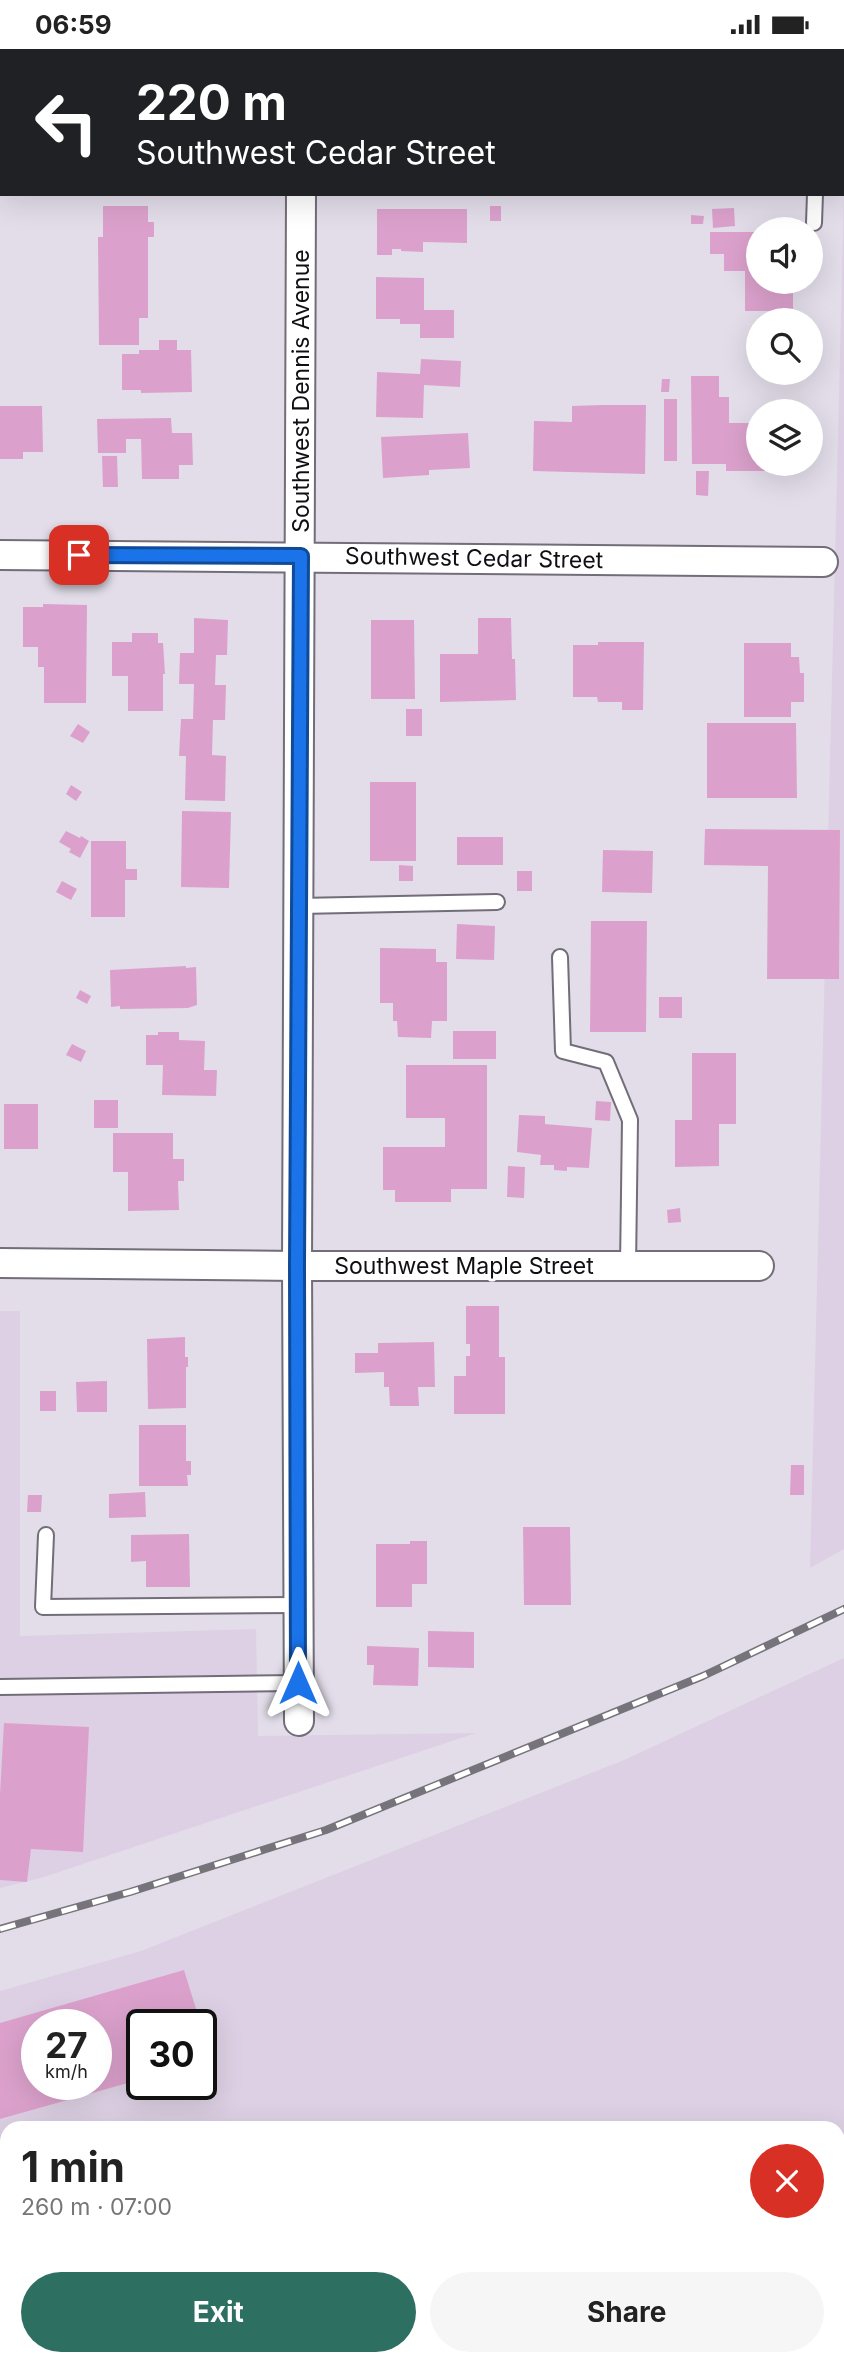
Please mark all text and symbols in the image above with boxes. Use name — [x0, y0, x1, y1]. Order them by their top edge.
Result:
text: 06:59 — [35, 9, 112, 40]
text: 220 m — [136, 73, 287, 132]
icon: left — [21, 77, 112, 168]
text: Southwest Cedar Street — [136, 133, 496, 172]
map controls — [746, 217, 823, 476]
button: sound — [746, 217, 823, 294]
street label: Southwest Dennis Avenue — [287, 249, 315, 533]
button: search — [746, 308, 823, 385]
button: layers — [746, 399, 823, 476]
pin — [49, 525, 109, 585]
icon: arrive — [60, 536, 98, 574]
street label: Southwest Cedar Street — [345, 542, 604, 574]
street label: Southwest Maple Street — [334, 1252, 594, 1280]
position arrow — [261, 1646, 335, 1720]
speed limit sign: 30 — [126, 2009, 217, 2100]
text: 27 — [45, 2024, 88, 2066]
text: km/h — [45, 2061, 88, 2082]
text: 1 min — [21, 2141, 125, 2192]
button: close — [750, 2144, 824, 2218]
text: 260 m · 07:00 — [21, 2193, 172, 2221]
button: Exit — [21, 2272, 416, 2352]
button: Share — [430, 2272, 824, 2352]

